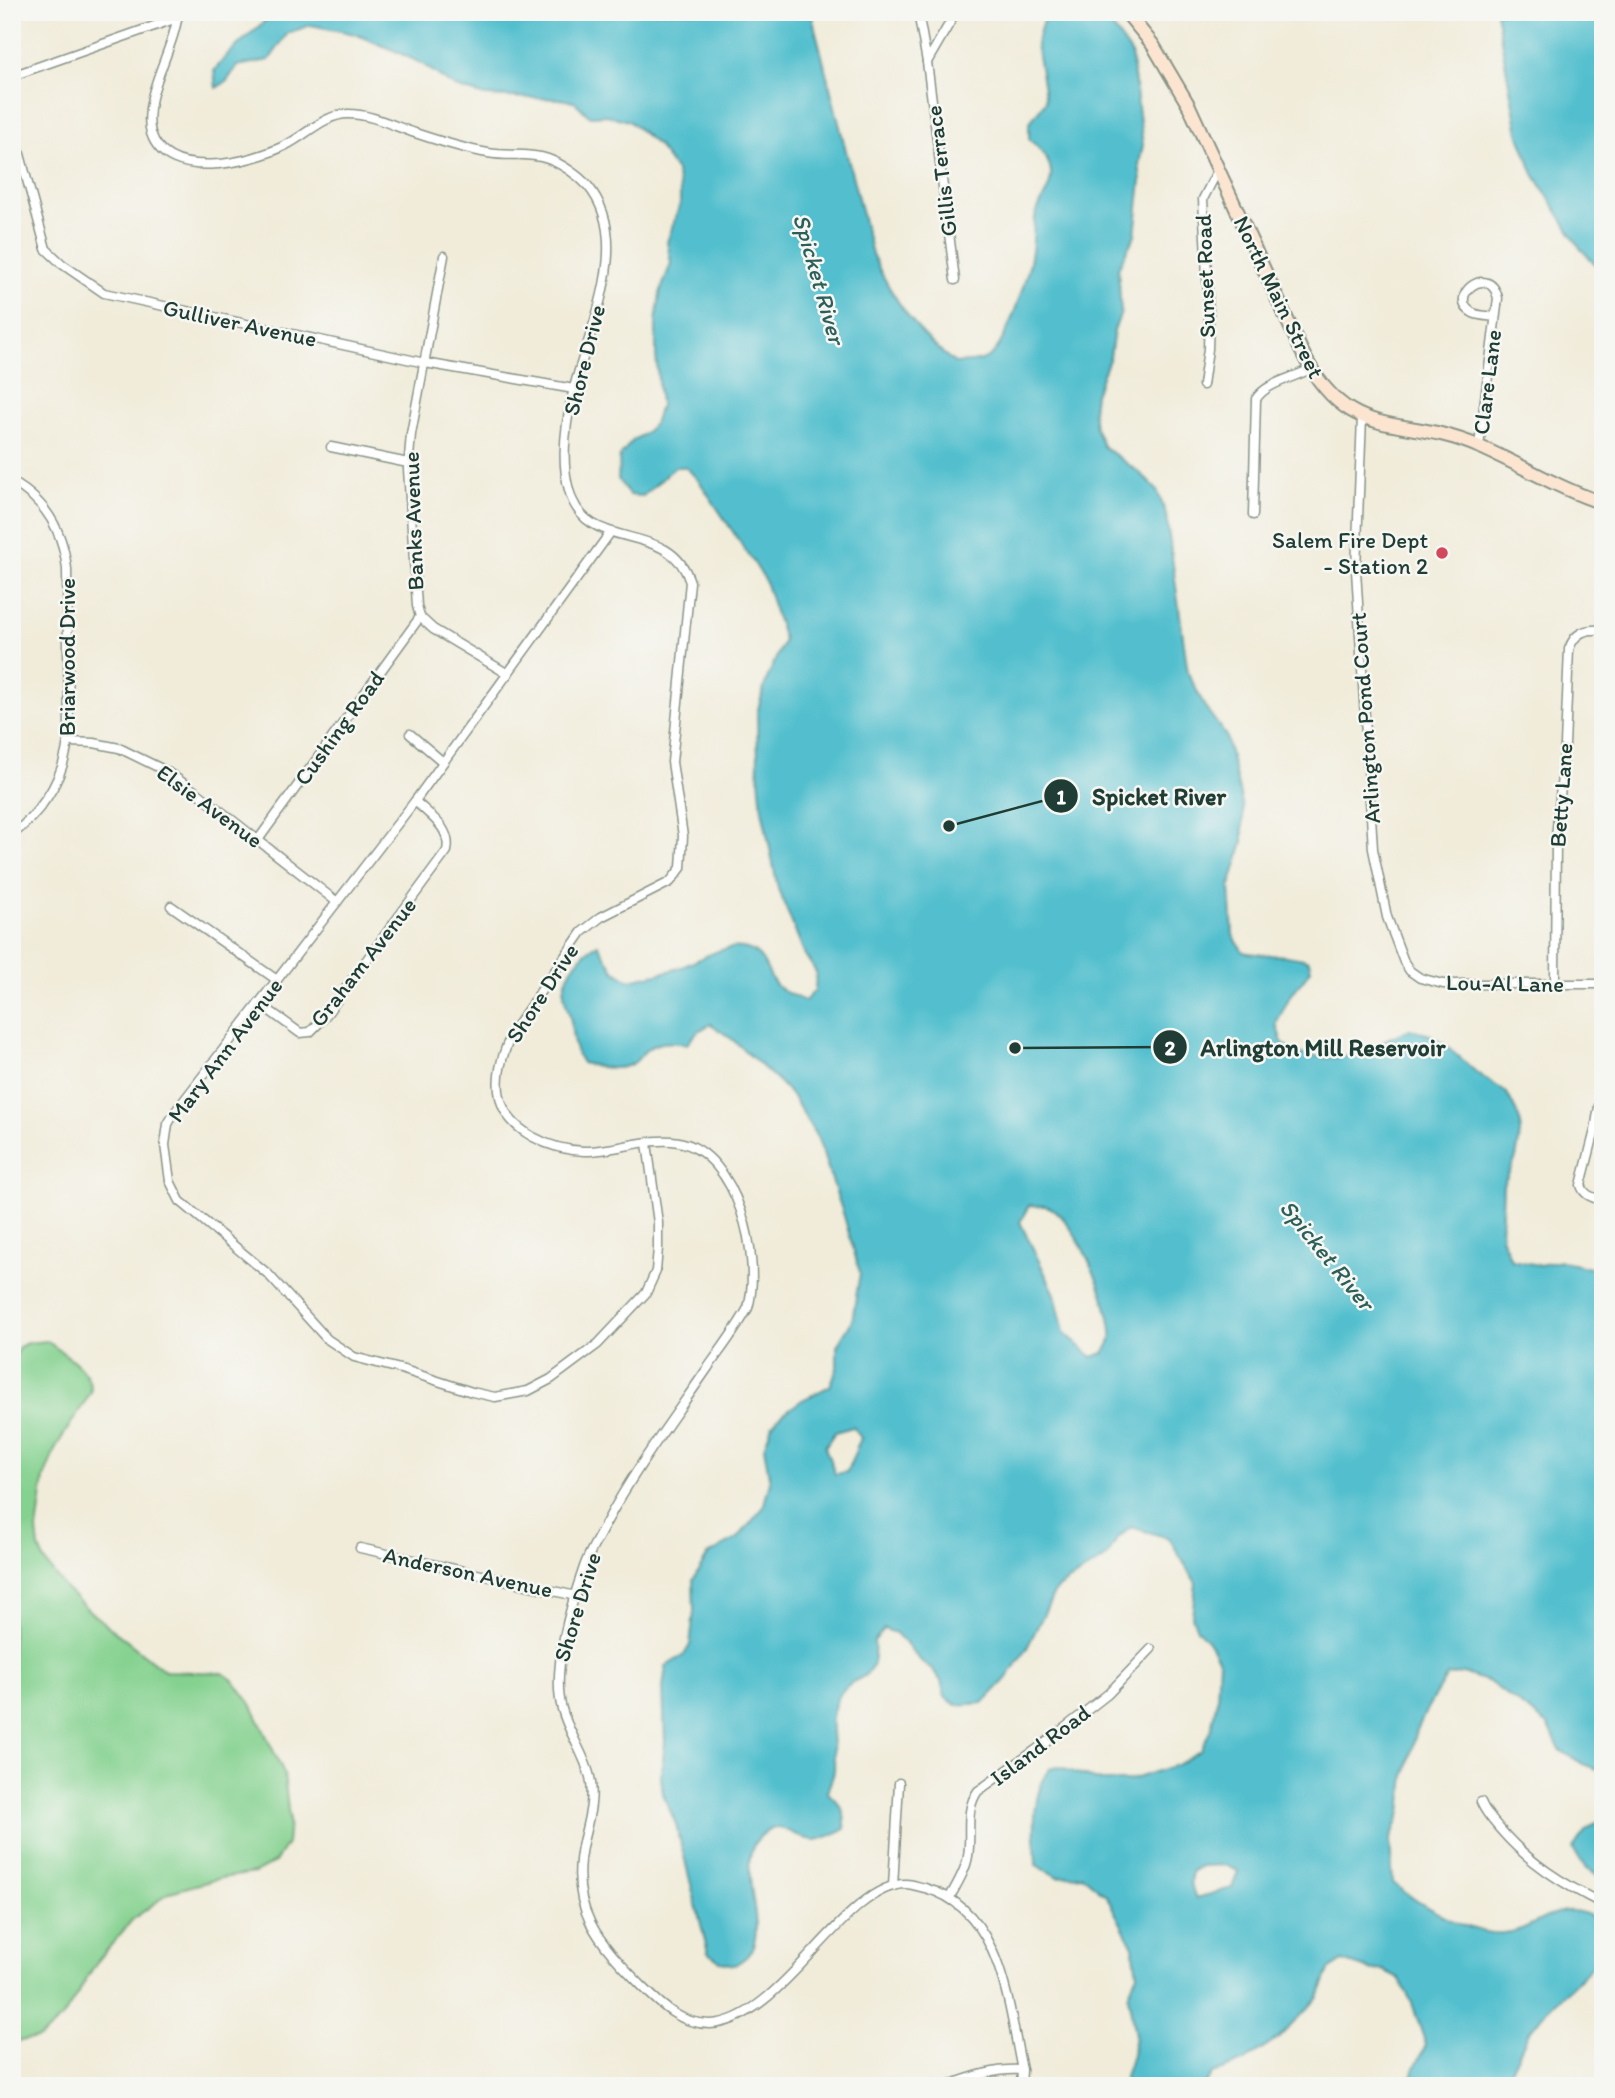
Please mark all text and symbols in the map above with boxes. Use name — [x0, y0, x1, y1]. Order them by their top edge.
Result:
street label: Gillis Terrace — [919, 104, 963, 238]
water label: Spicket River — [787, 210, 853, 350]
street label: North Main Street — [1228, 211, 1330, 383]
street label: Sunset Road — [1189, 213, 1221, 338]
street label: Gulliver Avenue — [161, 293, 319, 353]
street label: Shore Drive — [557, 302, 611, 418]
street label: Clare Lane — [1467, 328, 1507, 436]
street label: Banks Avenue — [397, 451, 429, 591]
place label: Salem Fire Dept - Station 2 — [1272, 526, 1428, 580]
marker: Salem Fire Dept - Station 2 — [1434, 545, 1450, 561]
street label: Briarwood Drive — [53, 578, 81, 736]
street label: Arlington Pond Court — [1344, 611, 1386, 825]
street label: Cushing Road — [288, 665, 390, 791]
street label: Betty Lane — [1543, 742, 1579, 848]
street label: Elsie Avenue — [151, 758, 269, 854]
callout: Spicket River — [1043, 774, 1240, 819]
text: Spicket River — [1092, 782, 1227, 812]
text: 1 — [1056, 784, 1066, 809]
street label: Graham Avenue — [304, 892, 422, 1032]
street label: Shore Drive — [499, 938, 585, 1048]
street label: Lou-Al Lane — [1446, 968, 1564, 998]
street label: Mary Ann Avenue — [161, 972, 289, 1128]
callout: Arlington Mill Reservoir — [1152, 1025, 1459, 1070]
text: Arlington Mill Reservoir — [1200, 1033, 1446, 1063]
text: 2 — [1164, 1035, 1176, 1060]
water label: Spicket River — [1274, 1193, 1382, 1318]
street label: Anderson Avenue — [381, 1540, 555, 1604]
street label: Shore Drive — [547, 1549, 607, 1665]
street label: Island Road — [984, 1698, 1096, 1792]

